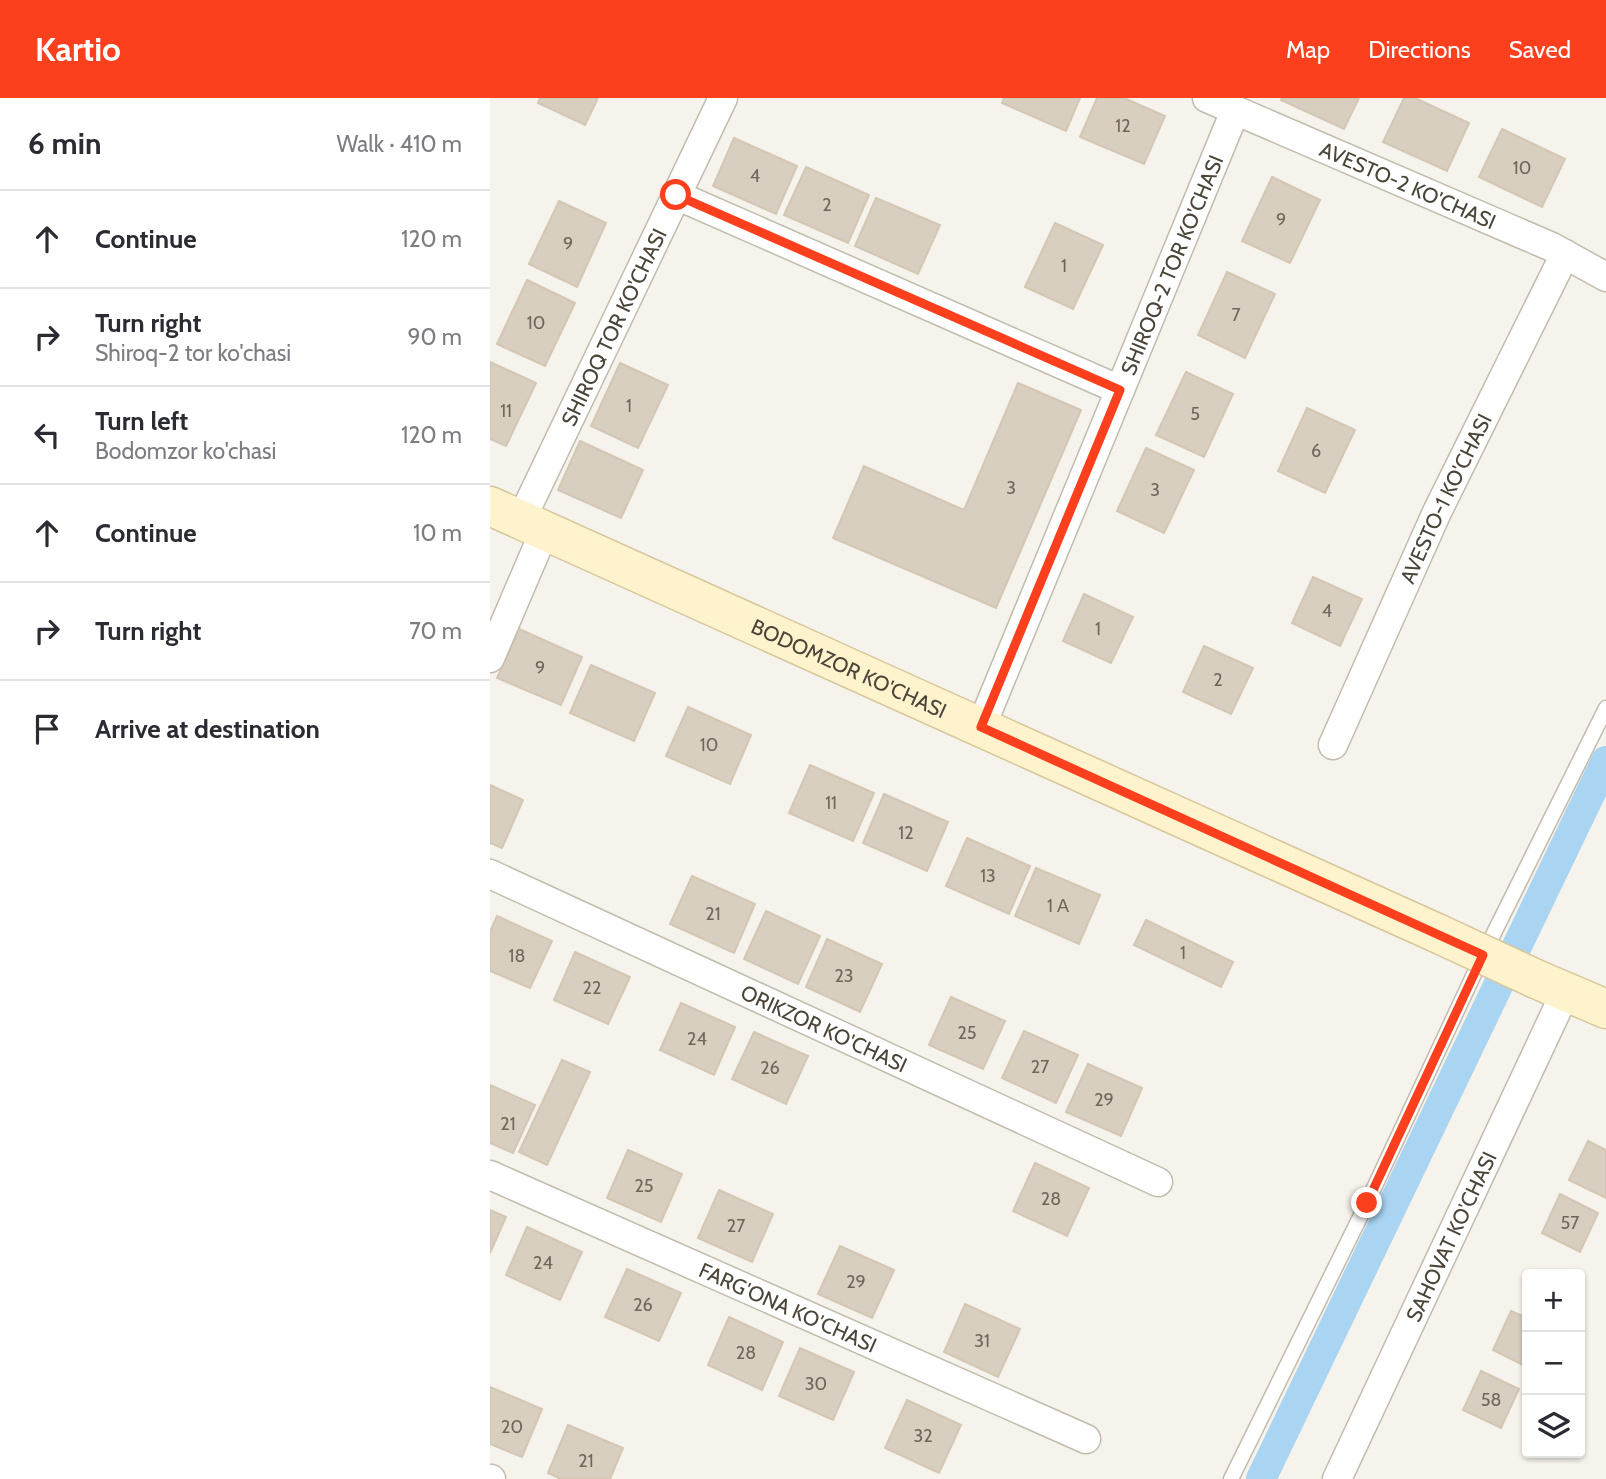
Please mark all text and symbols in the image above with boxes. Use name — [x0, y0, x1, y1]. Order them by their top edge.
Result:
text: Kartio — [35, 29, 121, 69]
text: Map — [1286, 35, 1330, 64]
text: Directions — [1368, 35, 1471, 64]
text: Saved — [1509, 35, 1571, 64]
house number: 12 — [1115, 115, 1131, 137]
text: 6 min — [28, 125, 101, 162]
text: Walk · 410 m — [336, 130, 462, 158]
street label: AVESTO-2 KO'CHASI — [1316, 136, 1500, 234]
street label: SHIROQ-2 TOR KO'CHASI — [1115, 151, 1228, 378]
house number: 10 — [1513, 157, 1531, 179]
house number: 4 — [750, 165, 760, 187]
route start — [660, 179, 691, 210]
house number: 2 — [822, 194, 832, 216]
house number: 9 — [1276, 209, 1286, 231]
icon: ahead — [28, 220, 66, 258]
text: Continue — [95, 223, 197, 255]
street label: SHIROQ TOR KO'CHASI — [556, 224, 671, 430]
text: 120 m — [401, 225, 462, 253]
house number: 9 — [563, 233, 573, 255]
house number: 1 — [1061, 255, 1067, 277]
house number: 7 — [1231, 304, 1241, 326]
text: Turn right — [95, 307, 201, 339]
house number: 10 — [527, 312, 545, 334]
icon: right — [28, 318, 66, 356]
text: 90 m — [408, 323, 462, 351]
text: Shiroq-2 tor ko'chasi — [95, 339, 291, 367]
house number: 1 — [626, 395, 632, 417]
house number: 11 — [500, 400, 512, 422]
house number: 5 — [1190, 403, 1200, 425]
text: Turn left — [95, 405, 188, 437]
street label: AVESTO-1 KO'CHASI — [1394, 409, 1496, 587]
icon: left — [28, 416, 66, 454]
text: 120 m — [401, 421, 462, 449]
text: Bodomzor ko'chasi — [95, 437, 276, 465]
house number: 6 — [1311, 440, 1321, 462]
house number: 3 — [1006, 477, 1016, 499]
house number: 3 — [1150, 479, 1160, 501]
icon: ahead — [28, 514, 66, 552]
text: Continue — [95, 517, 197, 549]
text: 10 m — [413, 519, 462, 547]
house number: 4 — [1322, 600, 1332, 622]
icon: right — [28, 612, 66, 650]
street label: BODOMZOR KO'CHASI — [748, 613, 951, 723]
text: Turn right — [95, 615, 201, 647]
text: 70 m — [409, 617, 462, 645]
house number: 1 — [1095, 618, 1101, 640]
house number: 9 — [535, 657, 545, 679]
house number: 2 — [1213, 669, 1223, 691]
icon: arrive — [28, 710, 66, 748]
text: Arrive at destination — [95, 713, 320, 745]
house number: 10 — [700, 734, 718, 756]
house number: 11 — [825, 792, 837, 814]
house number: 12 — [898, 822, 914, 844]
house number: 13 — [980, 865, 996, 887]
house number: 1 А — [1047, 895, 1069, 917]
house number: 21 — [705, 903, 721, 925]
house number: 1 — [1180, 942, 1186, 964]
house number: 18 — [509, 945, 525, 967]
house number: 23 — [834, 965, 854, 987]
house number: 22 — [583, 977, 601, 999]
street label: ORIKZOR KO'CHASI — [737, 979, 911, 1077]
house number: 25 — [957, 1022, 977, 1044]
house number: 24 — [687, 1028, 707, 1050]
house number: 27 — [1031, 1056, 1049, 1078]
house number: 26 — [760, 1057, 780, 1079]
house number: 29 — [1094, 1089, 1114, 1111]
house number: 21 — [500, 1113, 516, 1135]
street label: SAHOVAT KO'CHASI — [1400, 1147, 1501, 1325]
house number: 25 — [634, 1175, 654, 1197]
route end — [1351, 1187, 1382, 1218]
house number: 28 — [1041, 1188, 1061, 1210]
house number: 57 — [1561, 1212, 1579, 1234]
house number: 27 — [727, 1215, 745, 1237]
house number: 24 — [533, 1252, 553, 1274]
street label: FARG'ONA KO'CHASI — [696, 1257, 881, 1357]
map controls — [1522, 1269, 1585, 1458]
button: + — [1522, 1269, 1585, 1332]
house number: 29 — [846, 1271, 866, 1293]
house number: 26 — [633, 1294, 653, 1316]
house number: 31 — [974, 1330, 990, 1352]
button: − — [1522, 1332, 1585, 1395]
house number: 28 — [736, 1342, 756, 1364]
house number: 30 — [805, 1373, 827, 1395]
house number: 58 — [1481, 1389, 1501, 1411]
button: layers — [1522, 1395, 1585, 1458]
house number: 20 — [501, 1416, 523, 1438]
house number: 32 — [913, 1425, 933, 1447]
house number: 21 — [578, 1450, 594, 1472]

